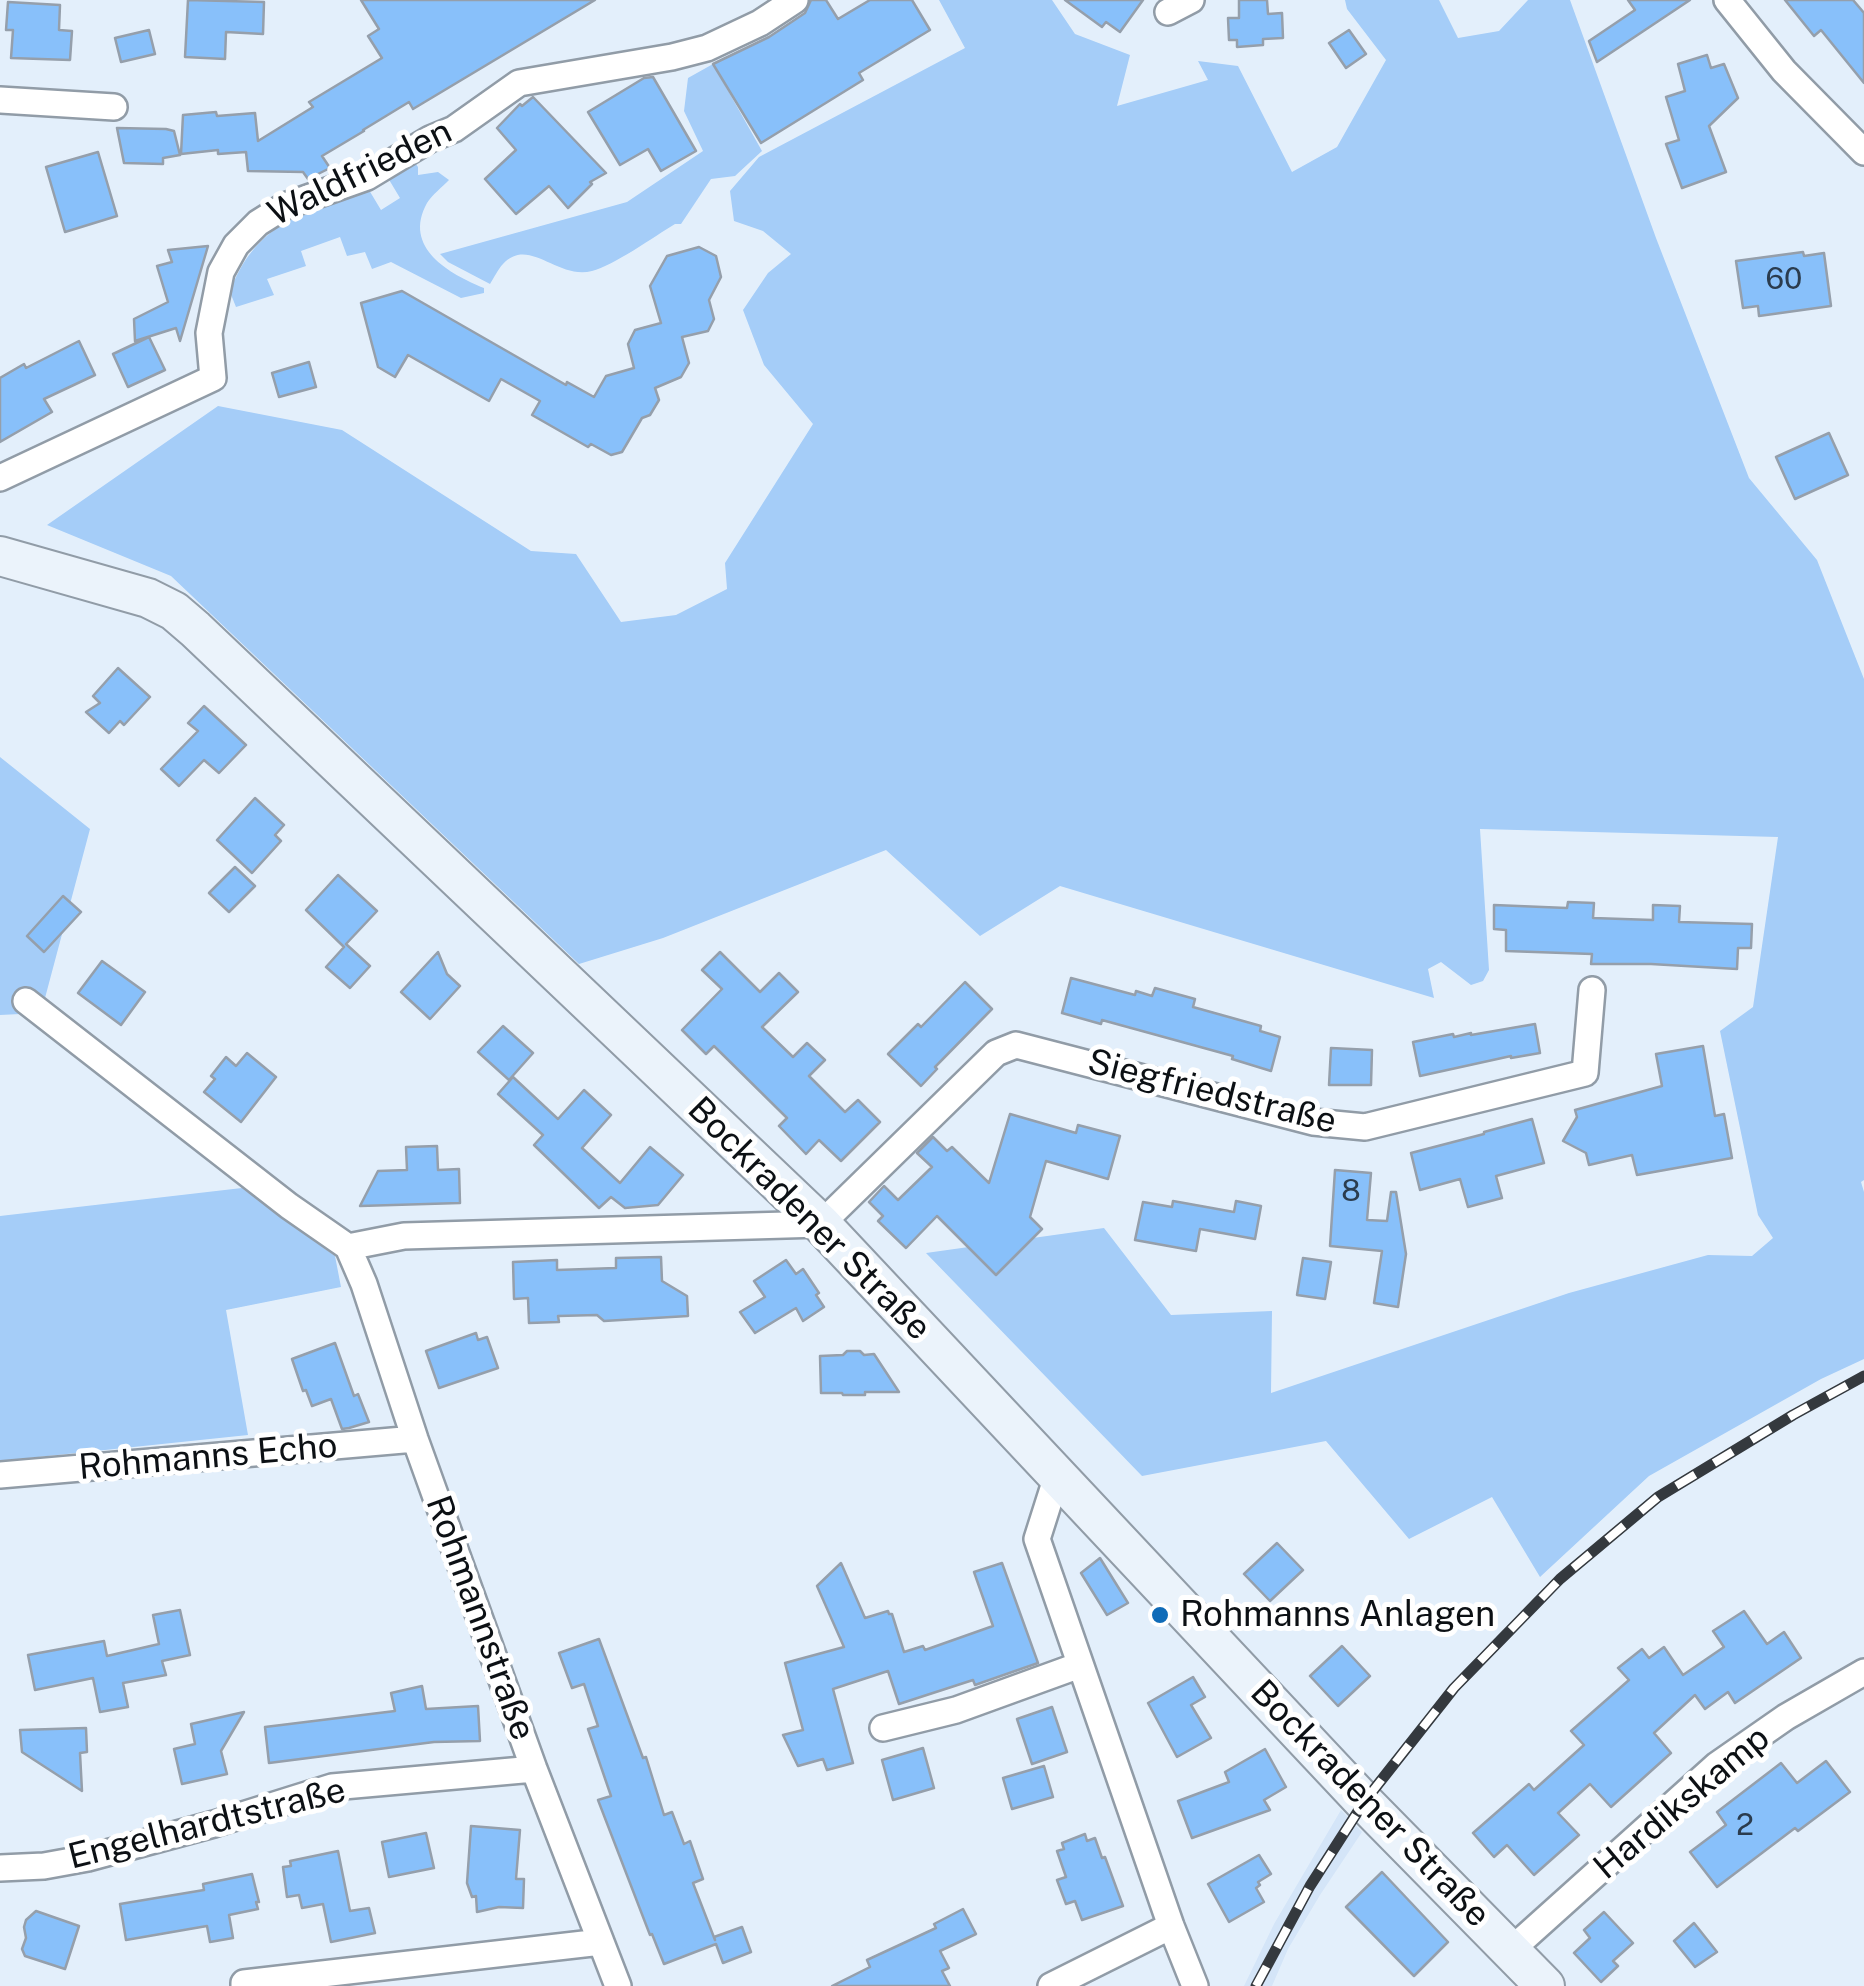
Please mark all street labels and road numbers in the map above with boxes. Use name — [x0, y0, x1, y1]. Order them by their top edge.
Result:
street label: Waldfrieden — [261, 111, 459, 235]
street label: Siegfriedstraße — [1083, 1041, 1341, 1143]
street label: Bockradener Straße — [679, 1089, 939, 1349]
street label: Rohmanns Echo — [77, 1425, 339, 1489]
street label: Rohmannstraße — [416, 1490, 544, 1746]
street label: Bockradener Straße — [1242, 1672, 1498, 1936]
street label: Hardikskamp — [1586, 1717, 1778, 1889]
street label: Engelhardtstraße — [64, 1769, 350, 1879]

